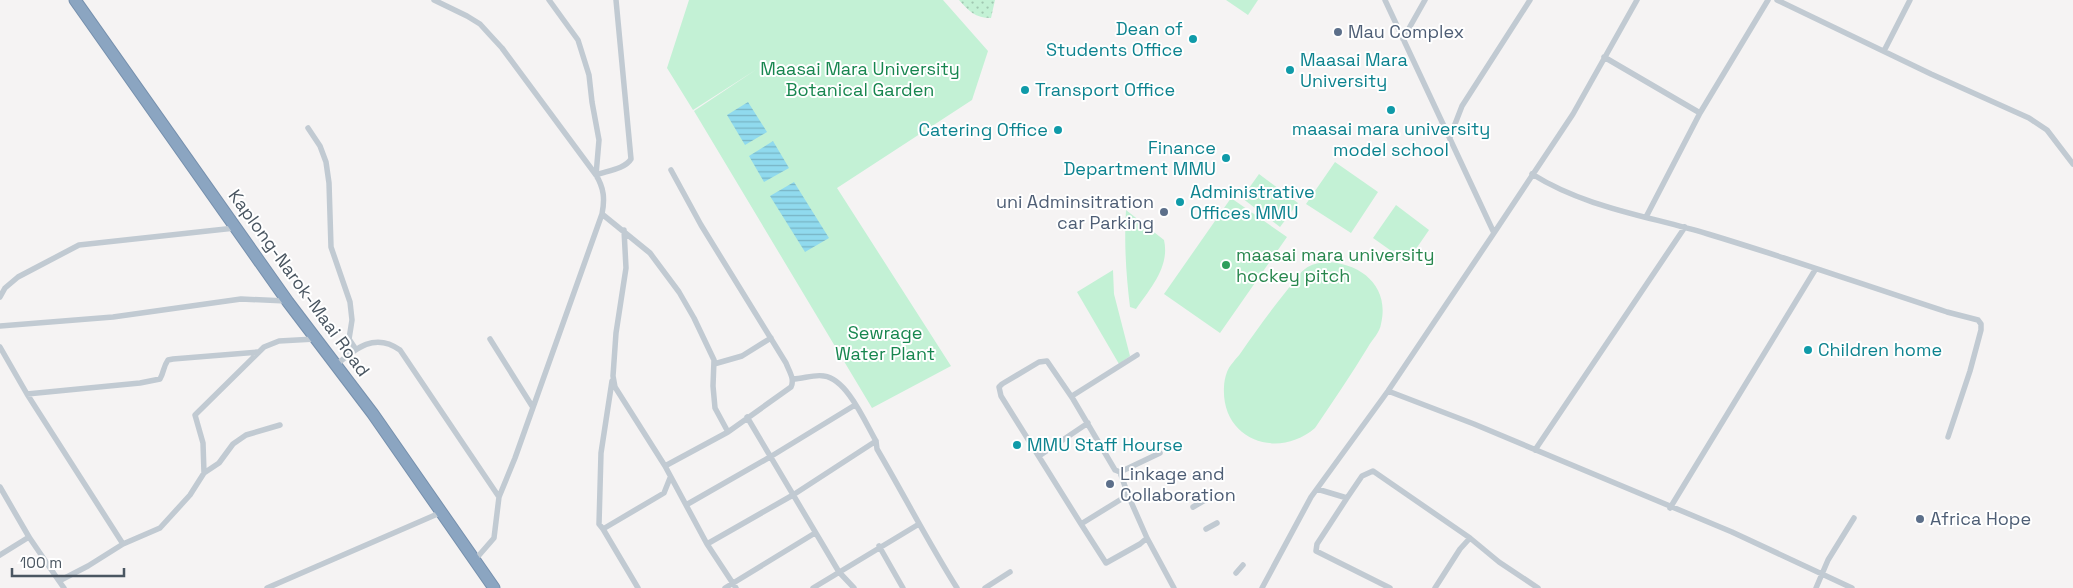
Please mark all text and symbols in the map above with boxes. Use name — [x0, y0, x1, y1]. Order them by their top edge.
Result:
place label: Dean of Students Office — [1046, 17, 1183, 61]
place label: Mau Complex — [1348, 20, 1464, 43]
marker: Mau Complex — [1332, 26, 1344, 38]
marker: Dean of Students Office — [1187, 33, 1199, 45]
place label: Maasai Mara University — [1300, 48, 1408, 92]
park label: Maasai Mara University Botanical Garden — [760, 57, 960, 101]
marker: Maasai Mara University — [1284, 64, 1296, 76]
place label: Transport Office — [1035, 78, 1175, 101]
marker: Transport Office — [1019, 84, 1031, 96]
marker: maasai mara university model school — [1385, 104, 1397, 116]
place label: maasai mara university model school — [1292, 117, 1490, 161]
place label: Catering Office — [918, 118, 1048, 141]
marker: Catering Office — [1052, 124, 1064, 136]
place label: Finance Department MMU — [1063, 136, 1216, 180]
marker: Finance Department MMU — [1220, 152, 1232, 164]
place label: Administrative Offices MMU — [1190, 180, 1315, 224]
street label: Kaplong-Narok-Maai Road — [224, 185, 375, 381]
place label: uni Adminsitration car Parking — [996, 190, 1154, 234]
marker: Administrative Offices MMU — [1174, 196, 1186, 208]
marker: uni Adminsitration car Parking — [1158, 206, 1170, 218]
place label: maasai mara university hockey pitch — [1236, 243, 1434, 287]
marker: maasai mara university hockey pitch — [1220, 259, 1232, 271]
park label: Sewrage Water Plant — [835, 321, 935, 365]
place label: Children home — [1818, 338, 1942, 361]
marker: Children home — [1802, 344, 1814, 356]
place label: MMU Staff Hourse — [1027, 433, 1183, 456]
marker: MMU Staff Hourse — [1011, 439, 1023, 451]
place label: Linkage and Collaboration — [1120, 462, 1236, 506]
marker: Linkage and Collaboration — [1104, 478, 1116, 490]
place label: Africa Hope — [1930, 507, 2031, 530]
marker: Africa Hope — [1914, 513, 1926, 525]
scale bar — [12, 546, 125, 578]
text: 100 m — [20, 553, 62, 572]

